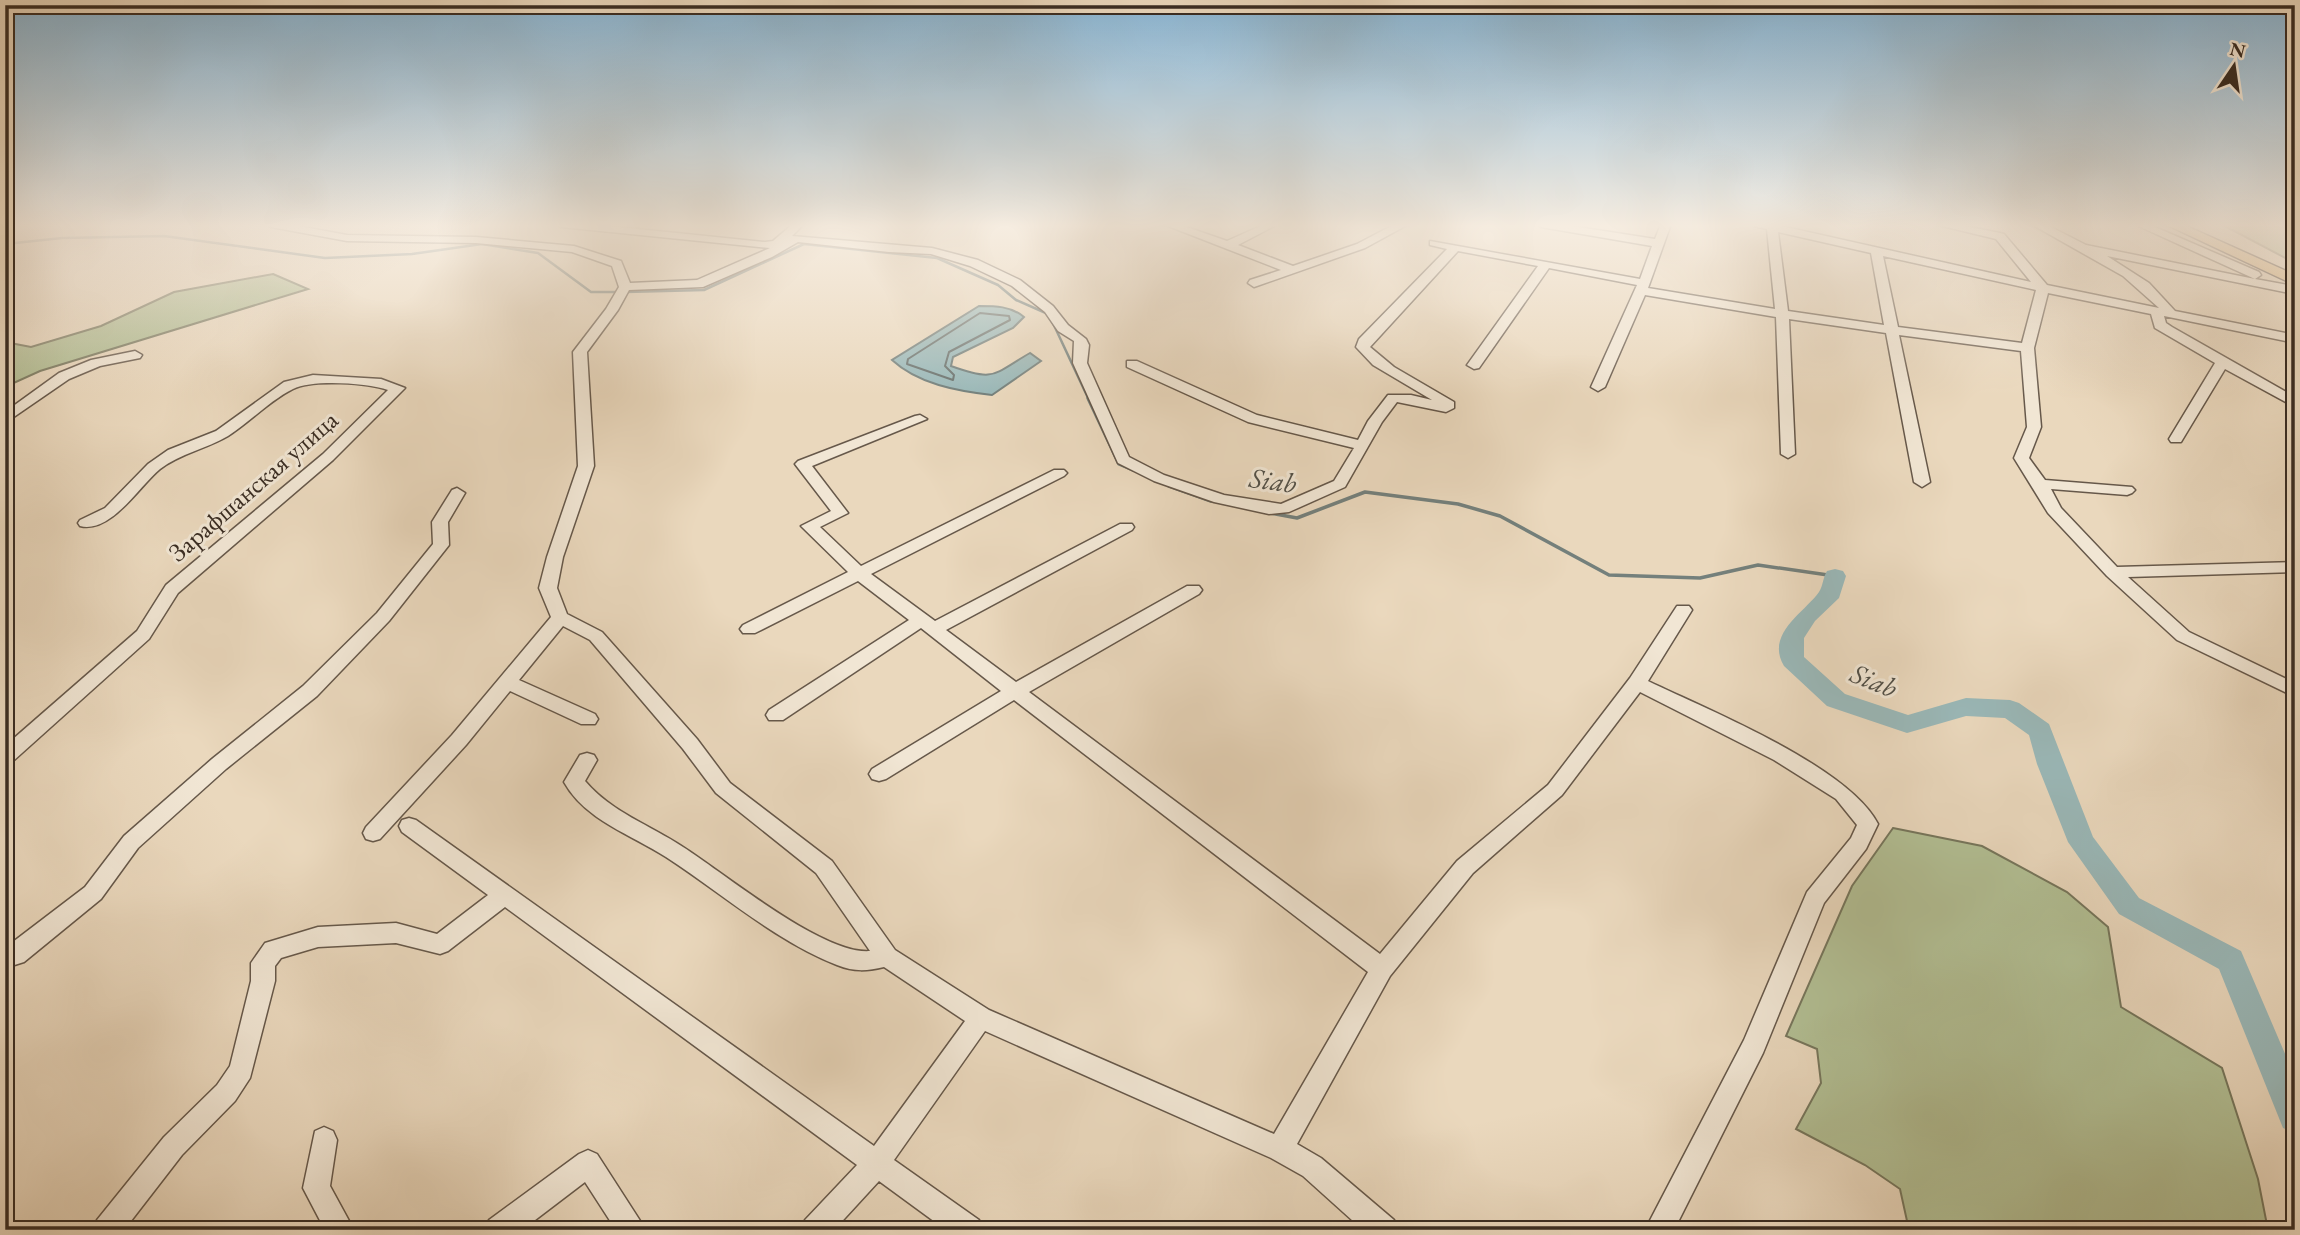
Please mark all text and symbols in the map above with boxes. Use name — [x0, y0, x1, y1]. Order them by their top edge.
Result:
north arrow — [2198, 32, 2268, 102]
text: N — [2227, 36, 2249, 64]
street label: Зарафшанская улица — [161, 402, 345, 569]
water label: Siab — [1246, 459, 1299, 501]
water label: Siab — [1845, 654, 1903, 706]

